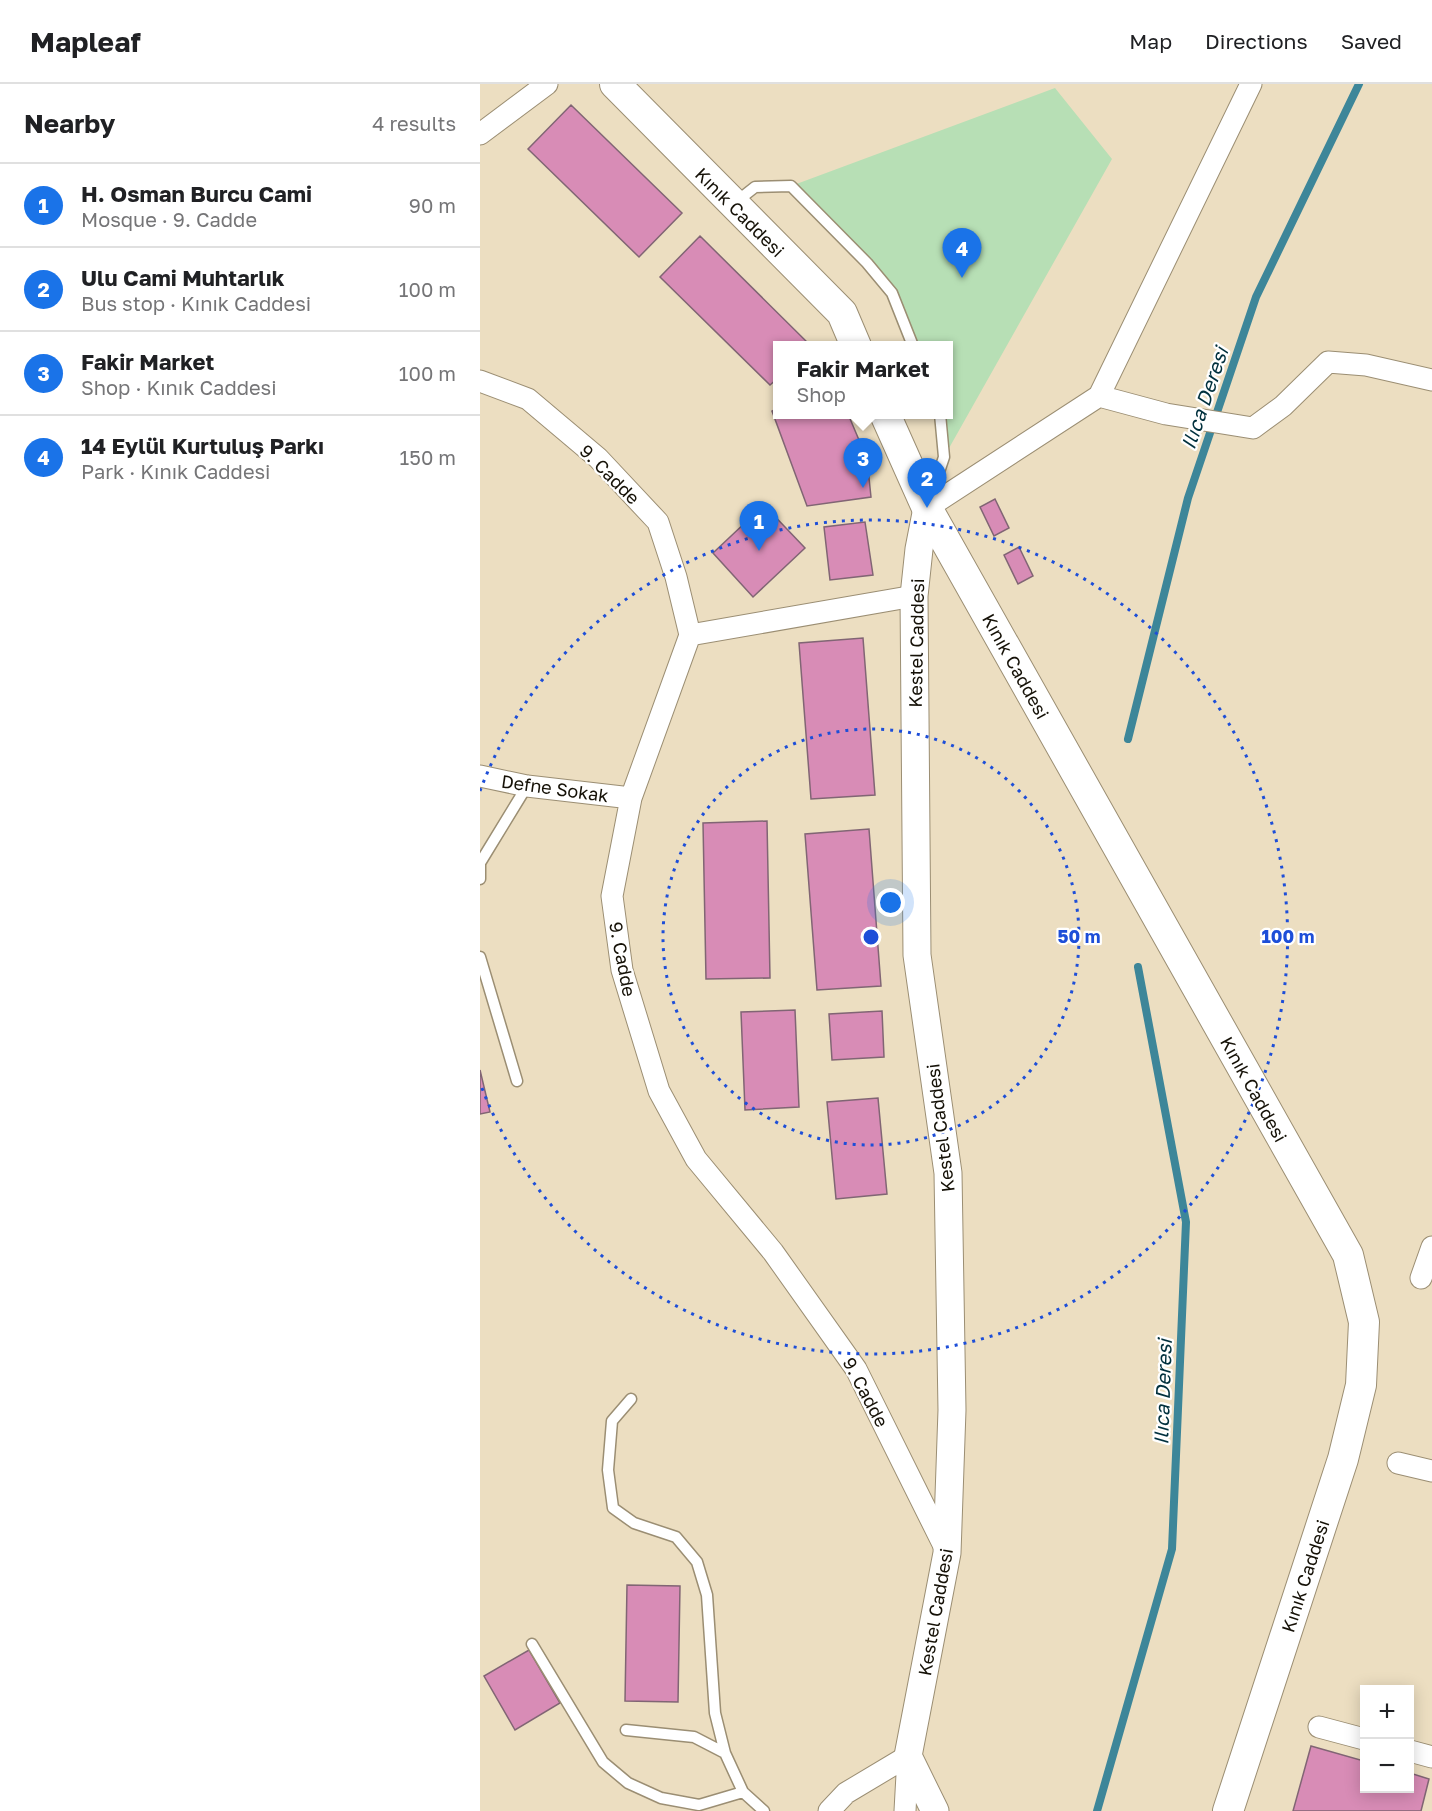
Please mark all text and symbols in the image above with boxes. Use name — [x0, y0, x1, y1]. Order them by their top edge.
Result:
text: Mapleaf — [30, 25, 141, 58]
text: Map — [1129, 28, 1172, 54]
text: Directions — [1205, 28, 1308, 54]
text: Saved — [1341, 28, 1402, 54]
text: Nearby — [24, 108, 115, 139]
text: 4 results — [372, 111, 456, 135]
street label: Kınık Caddesi — [691, 163, 789, 261]
text: H. Osman Burcu Cami — [81, 180, 312, 207]
text: 1 — [38, 193, 49, 217]
text: 90 m — [409, 193, 456, 217]
text: Mosque · 9. Cadde — [81, 207, 257, 231]
pin: 4 — [942, 228, 982, 278]
text: Ulu Cami Muhtarlık — [81, 264, 284, 291]
text: 2 — [37, 277, 50, 301]
text: 100 m — [399, 277, 456, 301]
text: Bus stop · Kınık Caddesi — [81, 291, 311, 315]
popup — [773, 341, 953, 419]
water label: Ilıca Deresi — [1175, 341, 1233, 452]
text: Fakir Market — [81, 348, 214, 375]
text: Fakir Market — [796, 355, 930, 382]
text: 3 — [37, 361, 50, 385]
text: 100 m — [399, 361, 456, 385]
text: Shop · Kınık Caddesi — [81, 375, 277, 399]
text: Shop — [796, 382, 846, 406]
text: 14 Eylül Kurtuluş Parkı — [81, 432, 324, 459]
pin: 3 — [844, 438, 883, 488]
street label: 9. Cadde — [575, 439, 645, 509]
text: 4 — [37, 445, 50, 469]
text: 150 m — [400, 445, 456, 469]
pin: 2 — [908, 458, 946, 508]
text: Park · Kınık Caddesi — [81, 459, 270, 483]
pin: 1 — [740, 502, 778, 551]
street label: Kestel Caddesi — [904, 578, 928, 708]
street label: Kınık Caddesi — [978, 609, 1054, 723]
street label: Defne Sokak — [500, 770, 610, 806]
your location — [876, 888, 905, 917]
street label: 9. Cadde — [605, 920, 641, 998]
text: 50 m — [1058, 925, 1100, 947]
text: 100 m — [1262, 925, 1314, 947]
centre of rings — [861, 927, 881, 947]
street label: Kınık Caddesi — [1216, 1032, 1292, 1146]
street label: Kestel Caddesi — [921, 1062, 959, 1194]
water label: Ilıca Deresi — [1148, 1336, 1176, 1445]
street label: 9. Cadde — [838, 1353, 894, 1431]
street label: Kınık Caddesi — [1276, 1517, 1334, 1635]
street label: Kestel Caddesi — [913, 1546, 957, 1678]
map controls — [1360, 1685, 1414, 1793]
button: + — [1360, 1685, 1414, 1739]
button: − — [1360, 1739, 1414, 1793]

